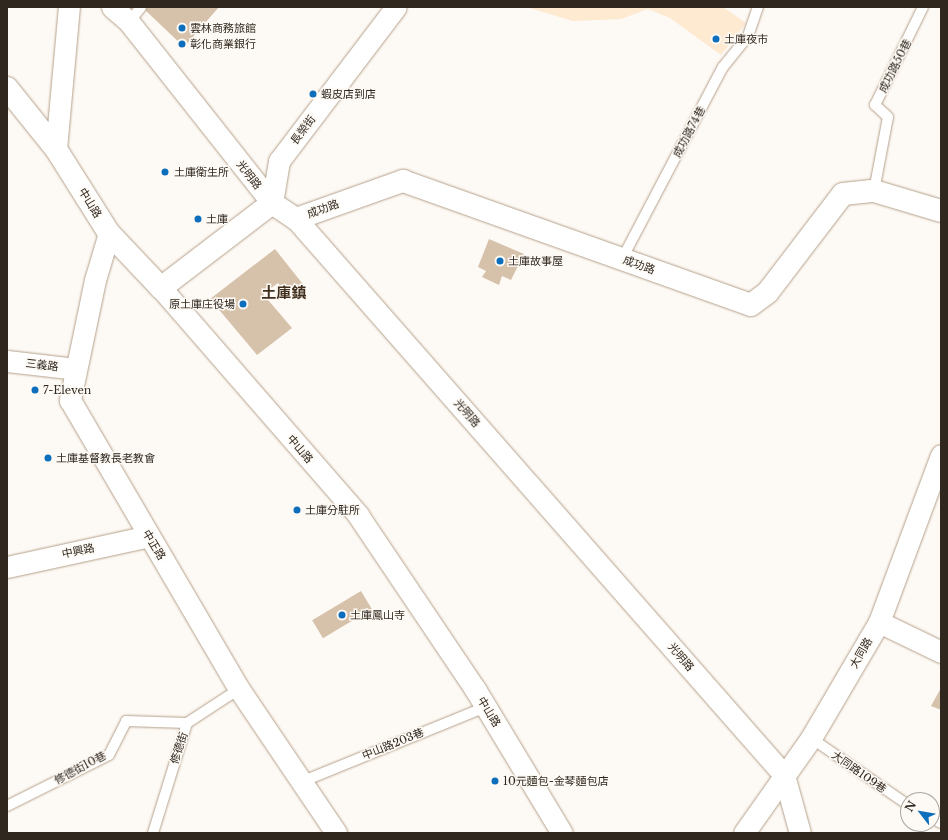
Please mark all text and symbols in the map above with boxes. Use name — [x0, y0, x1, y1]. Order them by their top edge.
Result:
place label: 雲林商務旅館 — [190, 21, 256, 35]
marker: 雲林商務旅館 — [177, 23, 187, 33]
place label: 土庫夜市 — [724, 32, 768, 46]
marker: 土庫夜市 — [711, 34, 721, 44]
place label: 彰化商業銀行 — [190, 37, 256, 51]
street label: 成功路50巷 — [876, 37, 914, 95]
marker: 彰化商業銀行 — [177, 39, 187, 49]
place label: 蝦皮店到店 — [321, 87, 376, 101]
marker: 蝦皮店到店 — [308, 89, 318, 99]
street label: 成功路74巷 — [670, 104, 708, 160]
street label: 長榮街 — [288, 113, 318, 147]
street label: 光明路 — [234, 158, 264, 192]
place label: 土庫衛生所 — [174, 165, 229, 179]
marker: 土庫衛生所 — [159, 166, 171, 178]
street label: 中山路 — [76, 186, 104, 220]
street label: 成功路 — [305, 197, 341, 221]
place label: 土庫 — [206, 212, 228, 226]
marker: 土庫 — [193, 214, 203, 224]
street label: 成功路 — [621, 253, 657, 277]
place label: 土庫故事屋 — [508, 254, 563, 268]
marker: 土庫故事屋 — [495, 256, 505, 266]
district label: 土庫鎮 — [262, 284, 306, 302]
place label: 原土庫庄役場 — [169, 297, 235, 311]
marker: 原土庫庄役場 — [238, 299, 248, 309]
street label: 三義路 — [25, 356, 59, 374]
place label: 7-Eleven — [43, 383, 91, 397]
marker: 7-Eleven — [30, 385, 40, 395]
street label: 光明路 — [451, 396, 483, 430]
street label: 中山路 — [284, 432, 316, 466]
place label: 土庫基督教長老教會 — [56, 451, 155, 465]
marker: 土庫基督教長老教會 — [43, 453, 53, 463]
place label: 土庫分駐所 — [305, 503, 360, 517]
marker: 土庫分駐所 — [292, 505, 302, 515]
street label: 中正路 — [140, 527, 168, 563]
street label: 中興路 — [60, 541, 96, 561]
place label: 土庫鳳山寺 — [350, 608, 405, 622]
marker: 土庫鳳山寺 — [337, 610, 347, 620]
street label: 大同路 — [847, 635, 875, 671]
street label: 光明路 — [665, 640, 697, 674]
street label: 中山路 — [475, 694, 503, 730]
street label: 中山路203巷 — [360, 726, 426, 762]
street label: 修德街 — [168, 730, 190, 766]
street label: 大同路109巷 — [829, 748, 889, 796]
street label: 修德街10巷 — [52, 749, 108, 787]
place label: 10元麵包-金琴麵包店 — [503, 774, 609, 788]
marker: 10元麵包-金琴麵包店 — [490, 776, 500, 786]
north arrow — [900, 792, 940, 832]
text: N — [902, 798, 919, 814]

